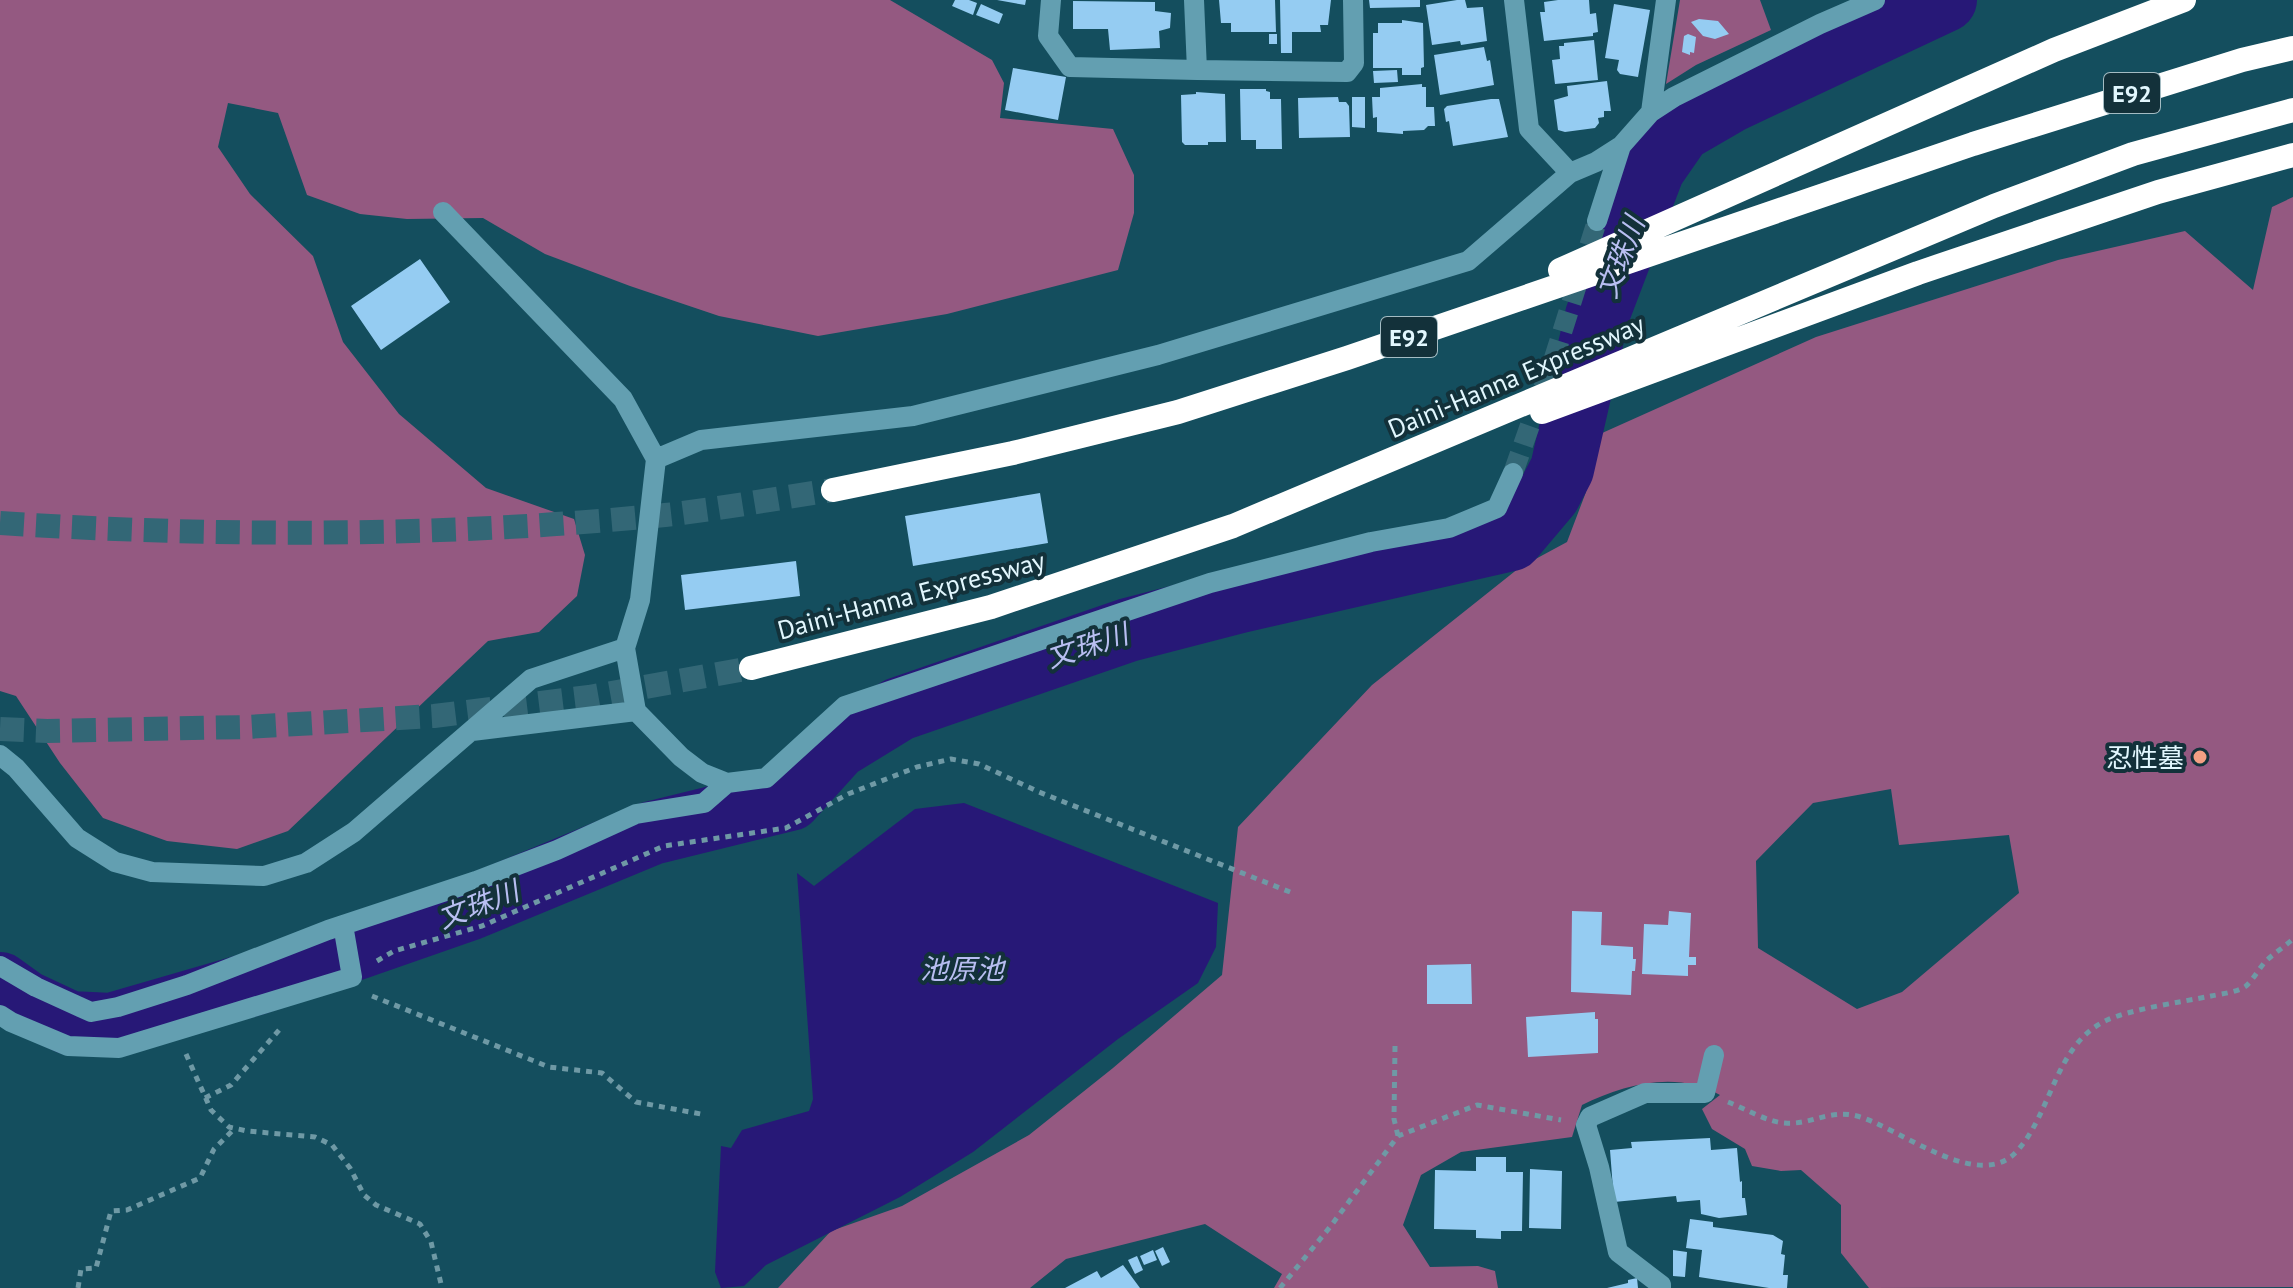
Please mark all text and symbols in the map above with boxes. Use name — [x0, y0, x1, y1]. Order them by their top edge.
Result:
road number: E92 — [2104, 73, 2160, 113]
water label: 文珠川 — [1588, 208, 1653, 303]
street label: Daini-Hanna Expressway — [1383, 307, 1649, 445]
road number: E92 — [1381, 317, 1437, 357]
street label: Daini-Hanna Expressway — [774, 543, 1048, 647]
water label: 文珠川 — [1041, 614, 1136, 676]
place label: 忍性墓 — [2106, 741, 2184, 774]
marker: 忍性墓 — [2191, 748, 2209, 766]
water label: 文珠川 — [432, 871, 527, 936]
water label: 池原池 — [920, 950, 1007, 987]

